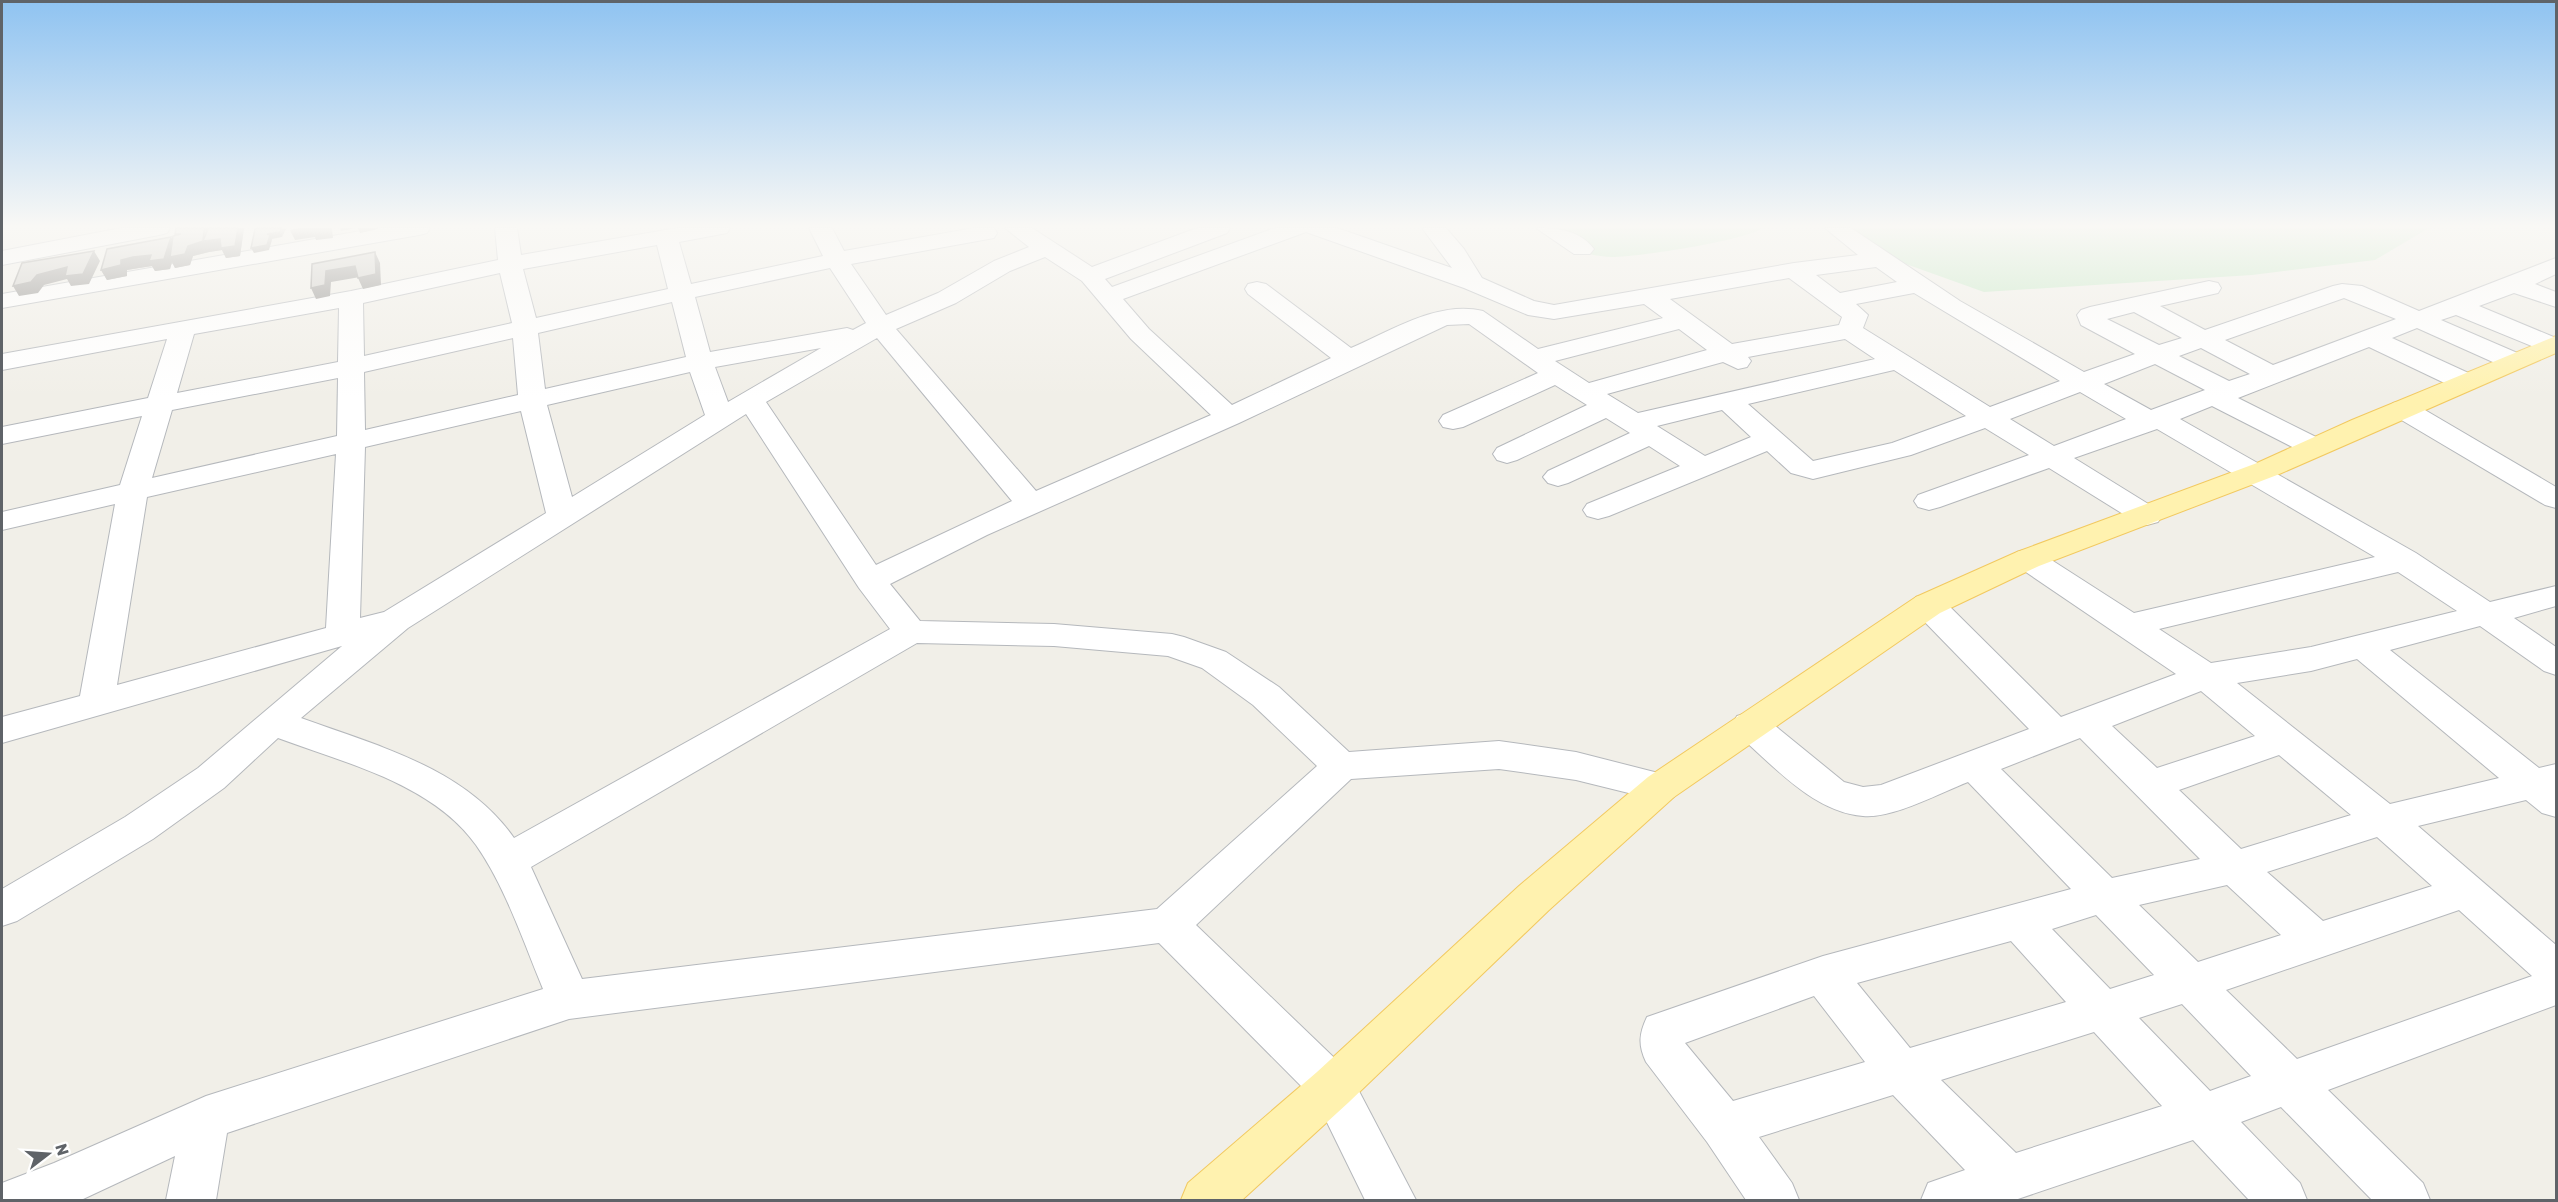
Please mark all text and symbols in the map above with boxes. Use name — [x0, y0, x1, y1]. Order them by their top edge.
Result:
north arrow — [18, 1124, 78, 1184]
text: N — [51, 1141, 73, 1158]

